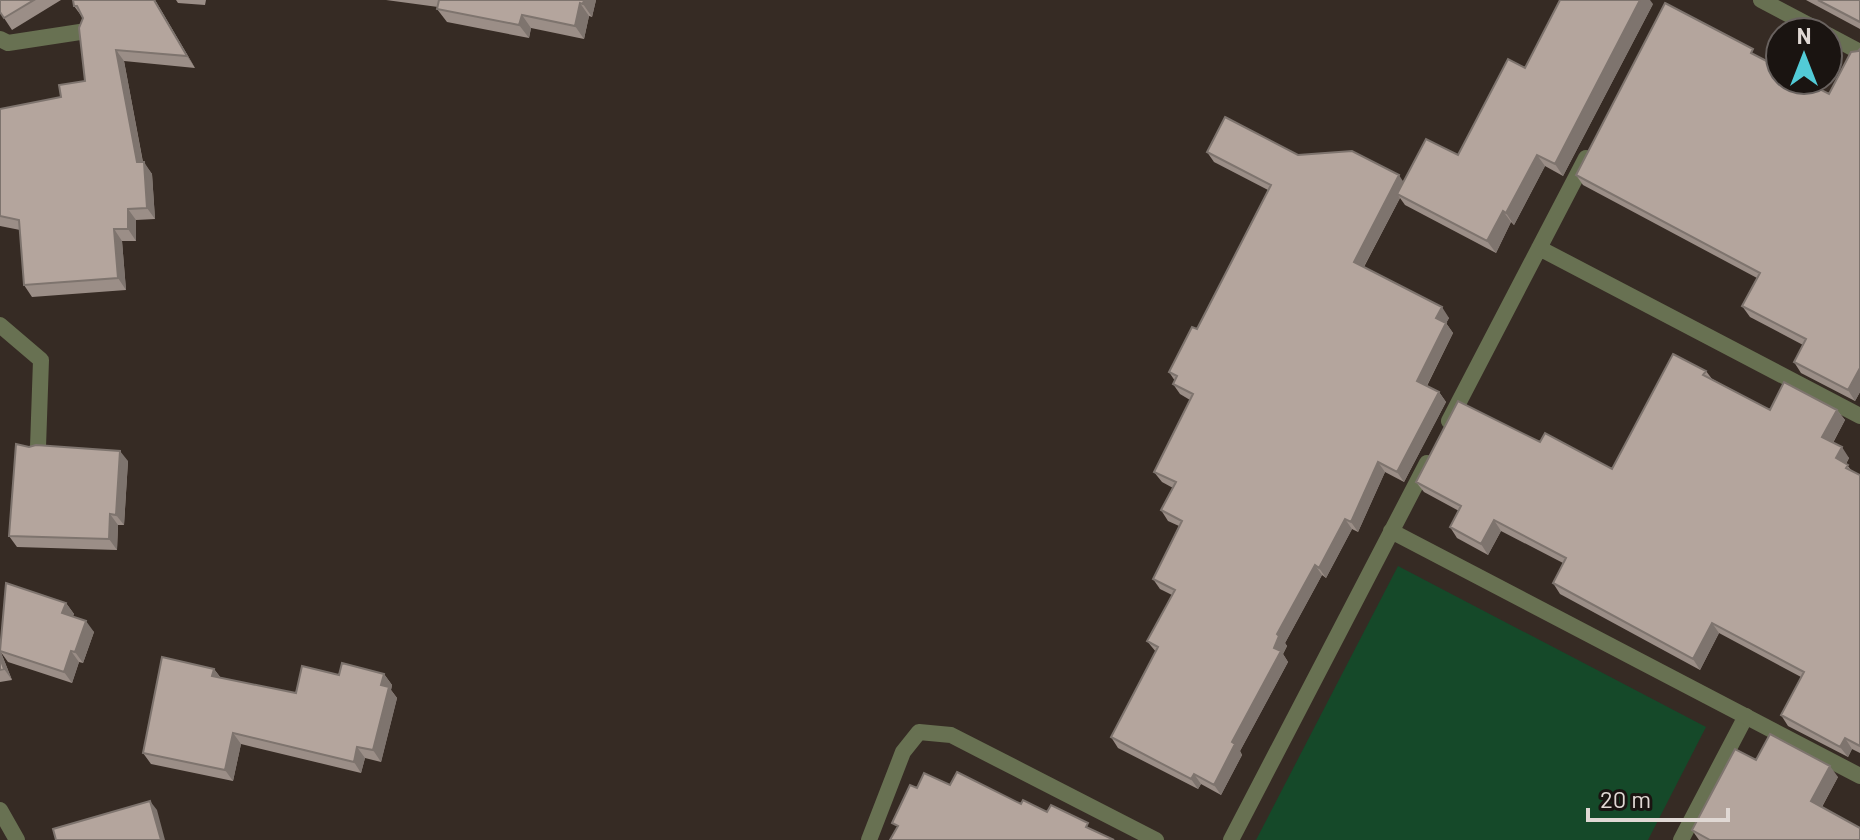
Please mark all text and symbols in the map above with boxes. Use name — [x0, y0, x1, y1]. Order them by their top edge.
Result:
north arrow — [1764, 16, 1844, 96]
text: N — [1797, 22, 1811, 48]
scale bar — [1588, 772, 1728, 822]
text: 20 m — [1600, 784, 1651, 813]

